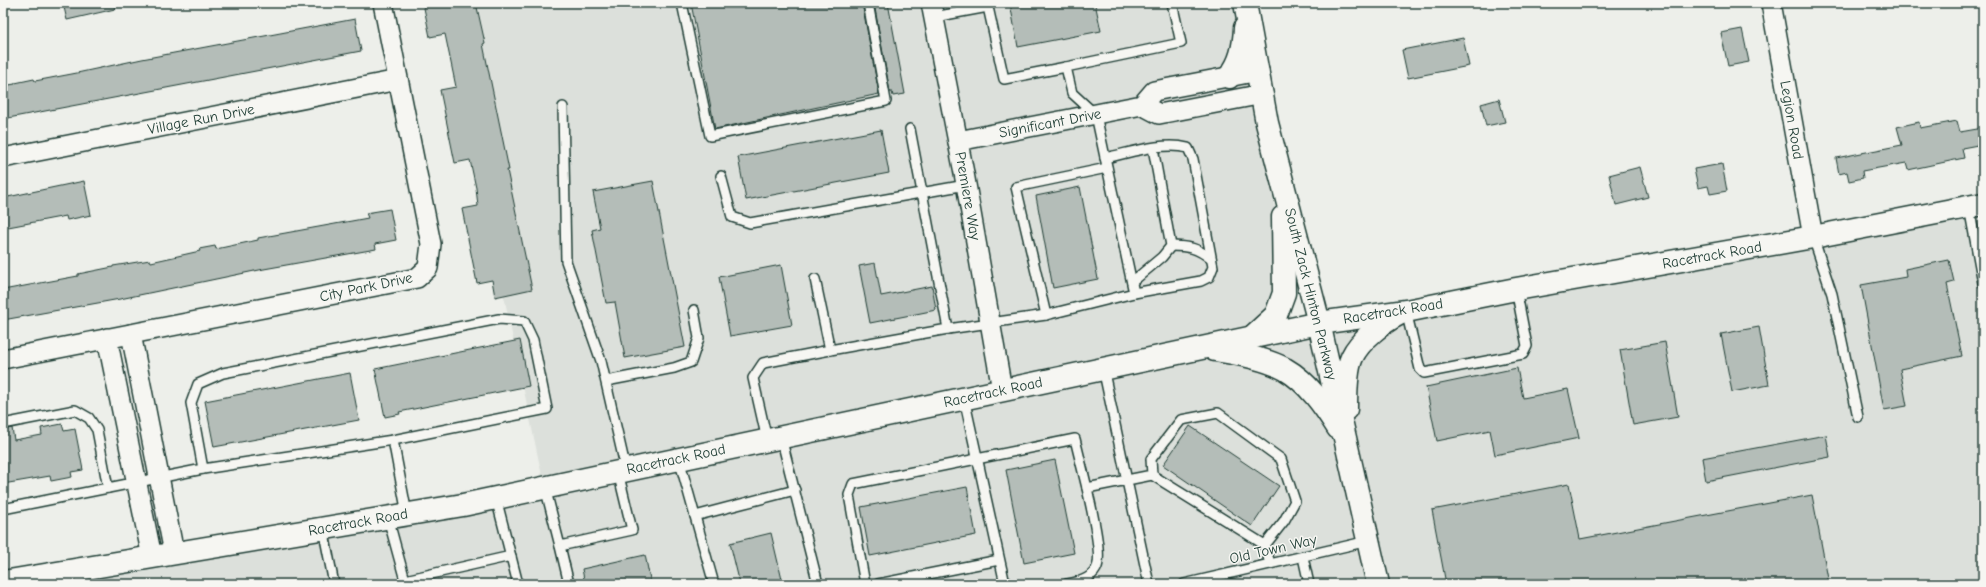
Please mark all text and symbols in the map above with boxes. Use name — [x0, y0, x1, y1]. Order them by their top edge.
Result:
street label: Legion Road — [1776, 79, 1808, 161]
street label: Village Run Drive — [146, 100, 256, 138]
street label: Significant Drive — [997, 104, 1103, 142]
street label: Premiere Way — [951, 150, 985, 242]
street label: South Zack Hinton Parkway — [1281, 206, 1341, 382]
street label: Racetrack Road — [1661, 237, 1763, 273]
street label: City Park Drive — [318, 268, 415, 306]
street label: Racetrack Road — [1342, 294, 1444, 328]
street label: Racetrack Road — [942, 373, 1044, 411]
street label: Racetrack Road — [625, 440, 727, 478]
street label: Racetrack Road — [307, 504, 409, 540]
street label: Old Town Way — [1228, 530, 1319, 568]

